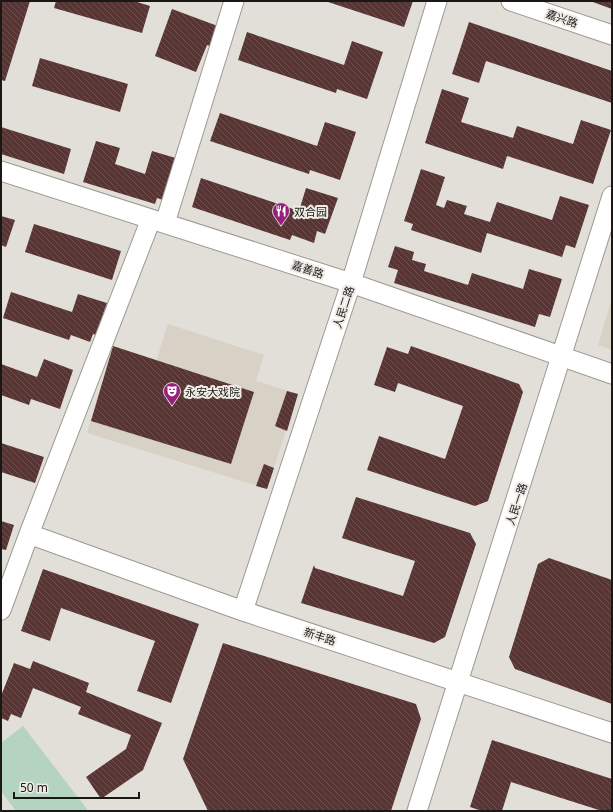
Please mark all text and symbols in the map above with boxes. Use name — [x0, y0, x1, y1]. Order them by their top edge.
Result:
street label: 嘉兴路 — [544, 6, 580, 30]
restaurant icon: 双合园 — [271, 201, 291, 226]
place label: 双合园 — [294, 204, 327, 219]
street label: 嘉善路 — [290, 257, 326, 281]
street label: 人民二路 — [329, 284, 357, 330]
theatre icon: 永安大戏院 — [162, 381, 182, 406]
place label: 永安大戏院 — [185, 384, 240, 399]
street label: 人民一路 — [502, 481, 530, 527]
street label: 新丰路 — [302, 624, 338, 648]
scale bar — [14, 774, 139, 800]
text: 50 m — [20, 779, 48, 796]

